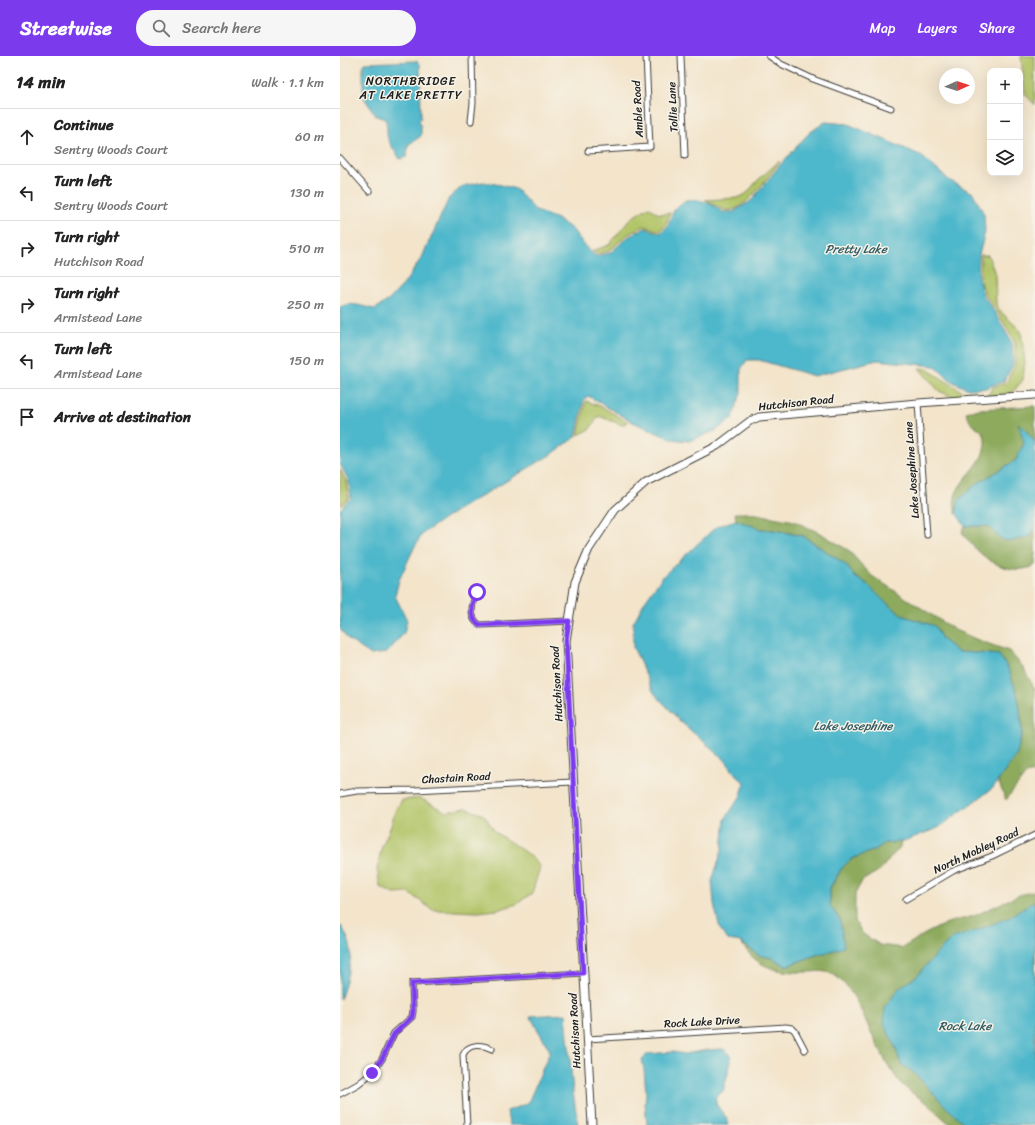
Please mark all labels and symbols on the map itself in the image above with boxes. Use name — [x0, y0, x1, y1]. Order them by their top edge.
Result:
north arrow — [939, 68, 975, 104]
district label: NORTHBRIDGE AT LAKE PRETTY — [358, 70, 463, 106]
street label: Amble Road — [627, 79, 649, 139]
street label: Tollie Lane — [662, 81, 684, 133]
water label: Pretty Lake — [825, 238, 888, 260]
street label: Hutchison Road — [757, 389, 836, 416]
street label: Lake Josephine Lane — [899, 421, 925, 519]
route start — [468, 583, 486, 601]
street label: Hutchison Road — [545, 645, 568, 722]
water label: Lake Josephine — [814, 715, 894, 737]
street label: Chastain Road — [421, 767, 492, 789]
street label: North Mobley Road — [930, 822, 1023, 879]
street label: Hutchison Road — [563, 992, 586, 1069]
street label: Rock Lake Drive — [664, 1011, 741, 1033]
water label: Rock Lake — [939, 1015, 993, 1037]
route end — [363, 1064, 381, 1082]

